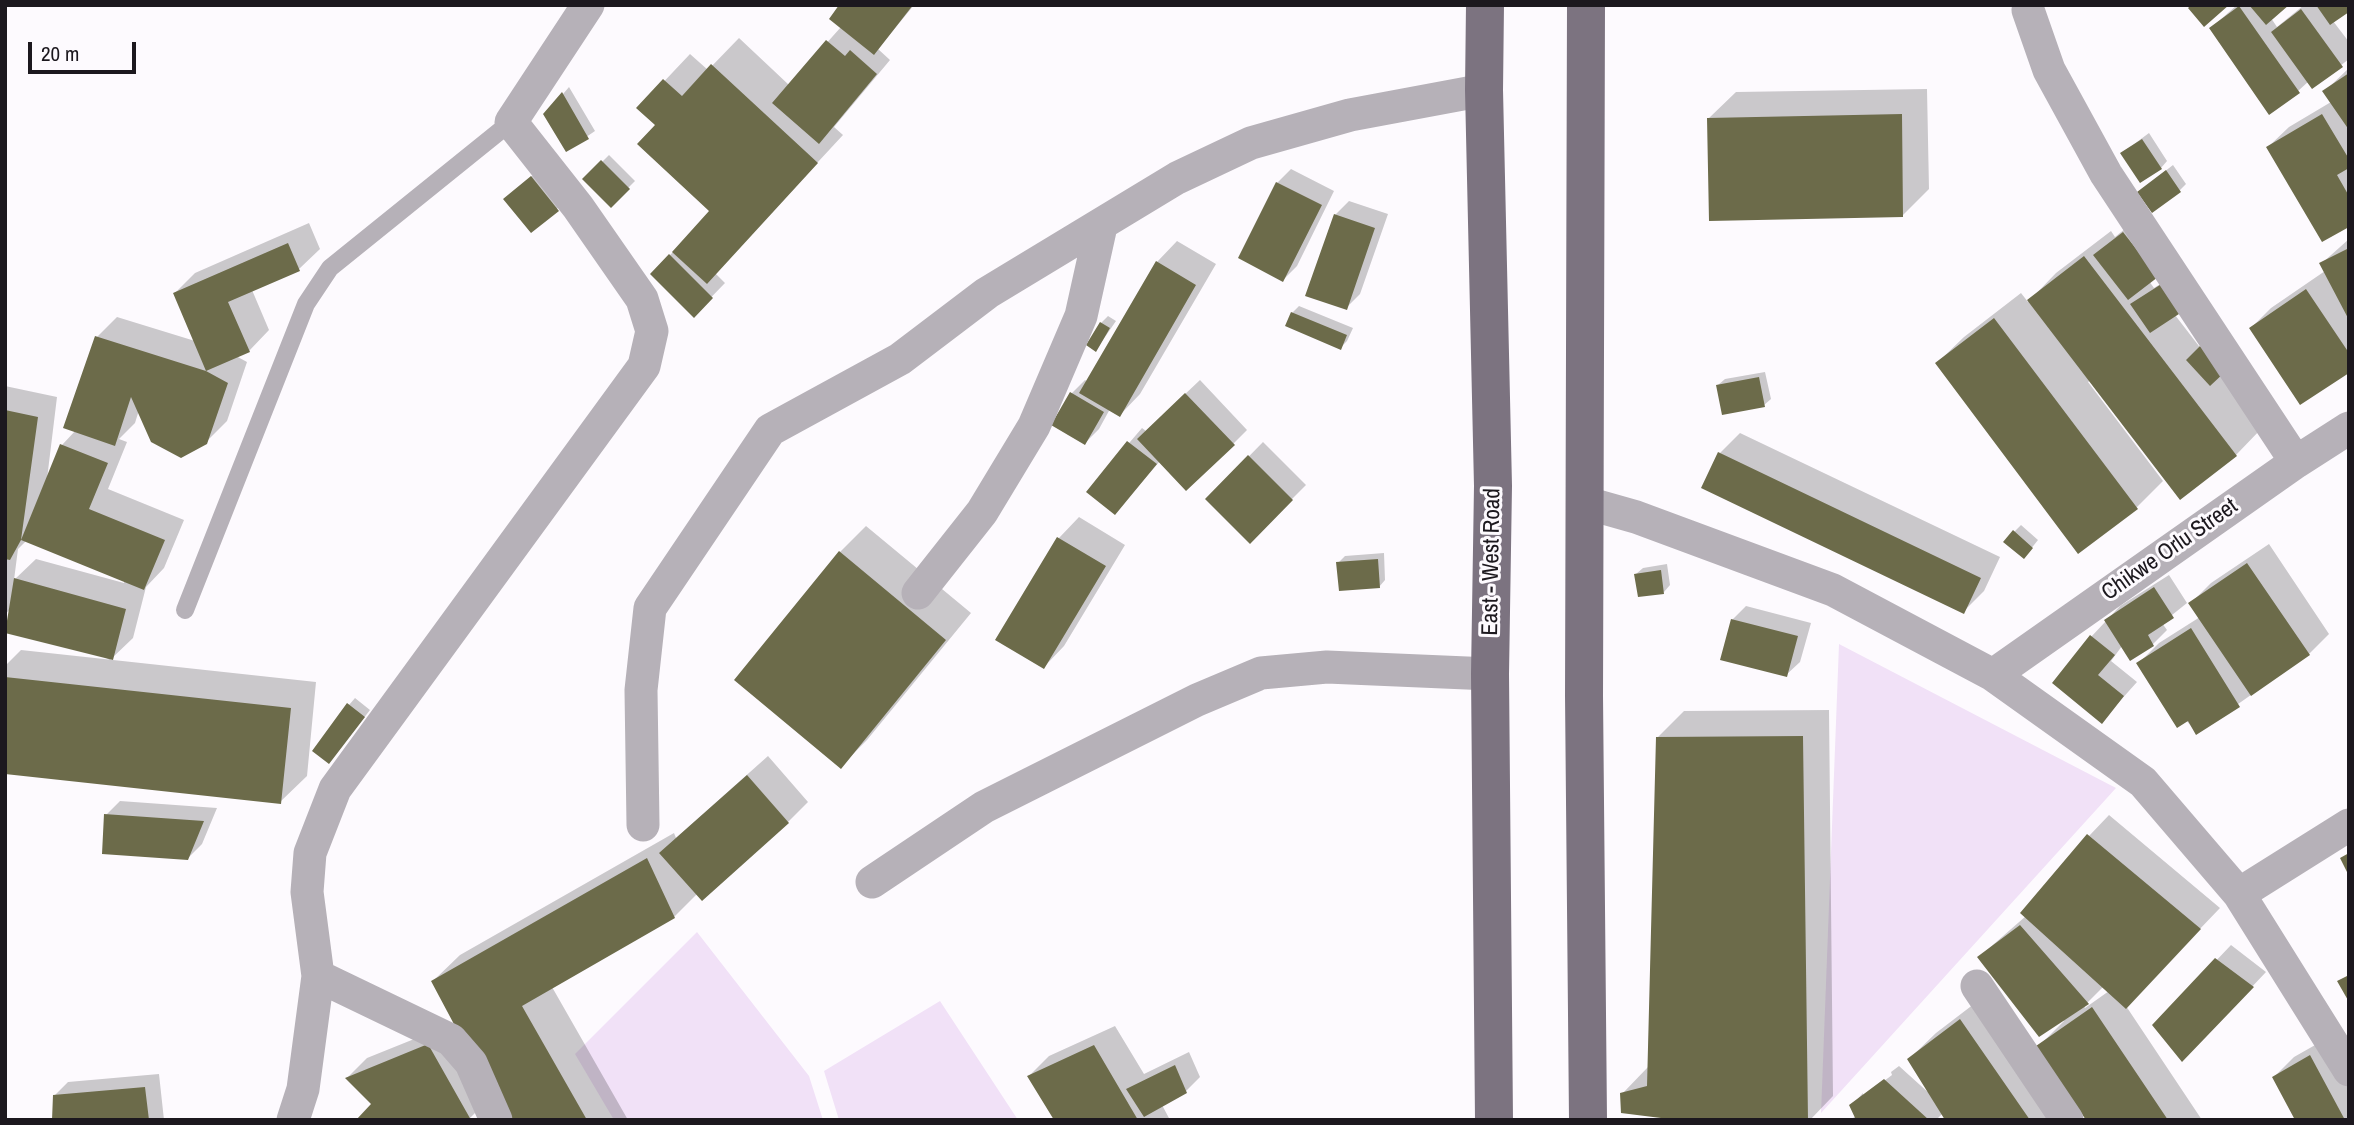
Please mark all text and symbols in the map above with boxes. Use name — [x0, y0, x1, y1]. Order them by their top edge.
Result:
scale bar — [32, 28, 140, 72]
text: 20 m — [41, 39, 79, 68]
street label: East - West Road — [1477, 488, 1507, 636]
street label: Chikwe Orlu Street — [2097, 493, 2243, 607]

